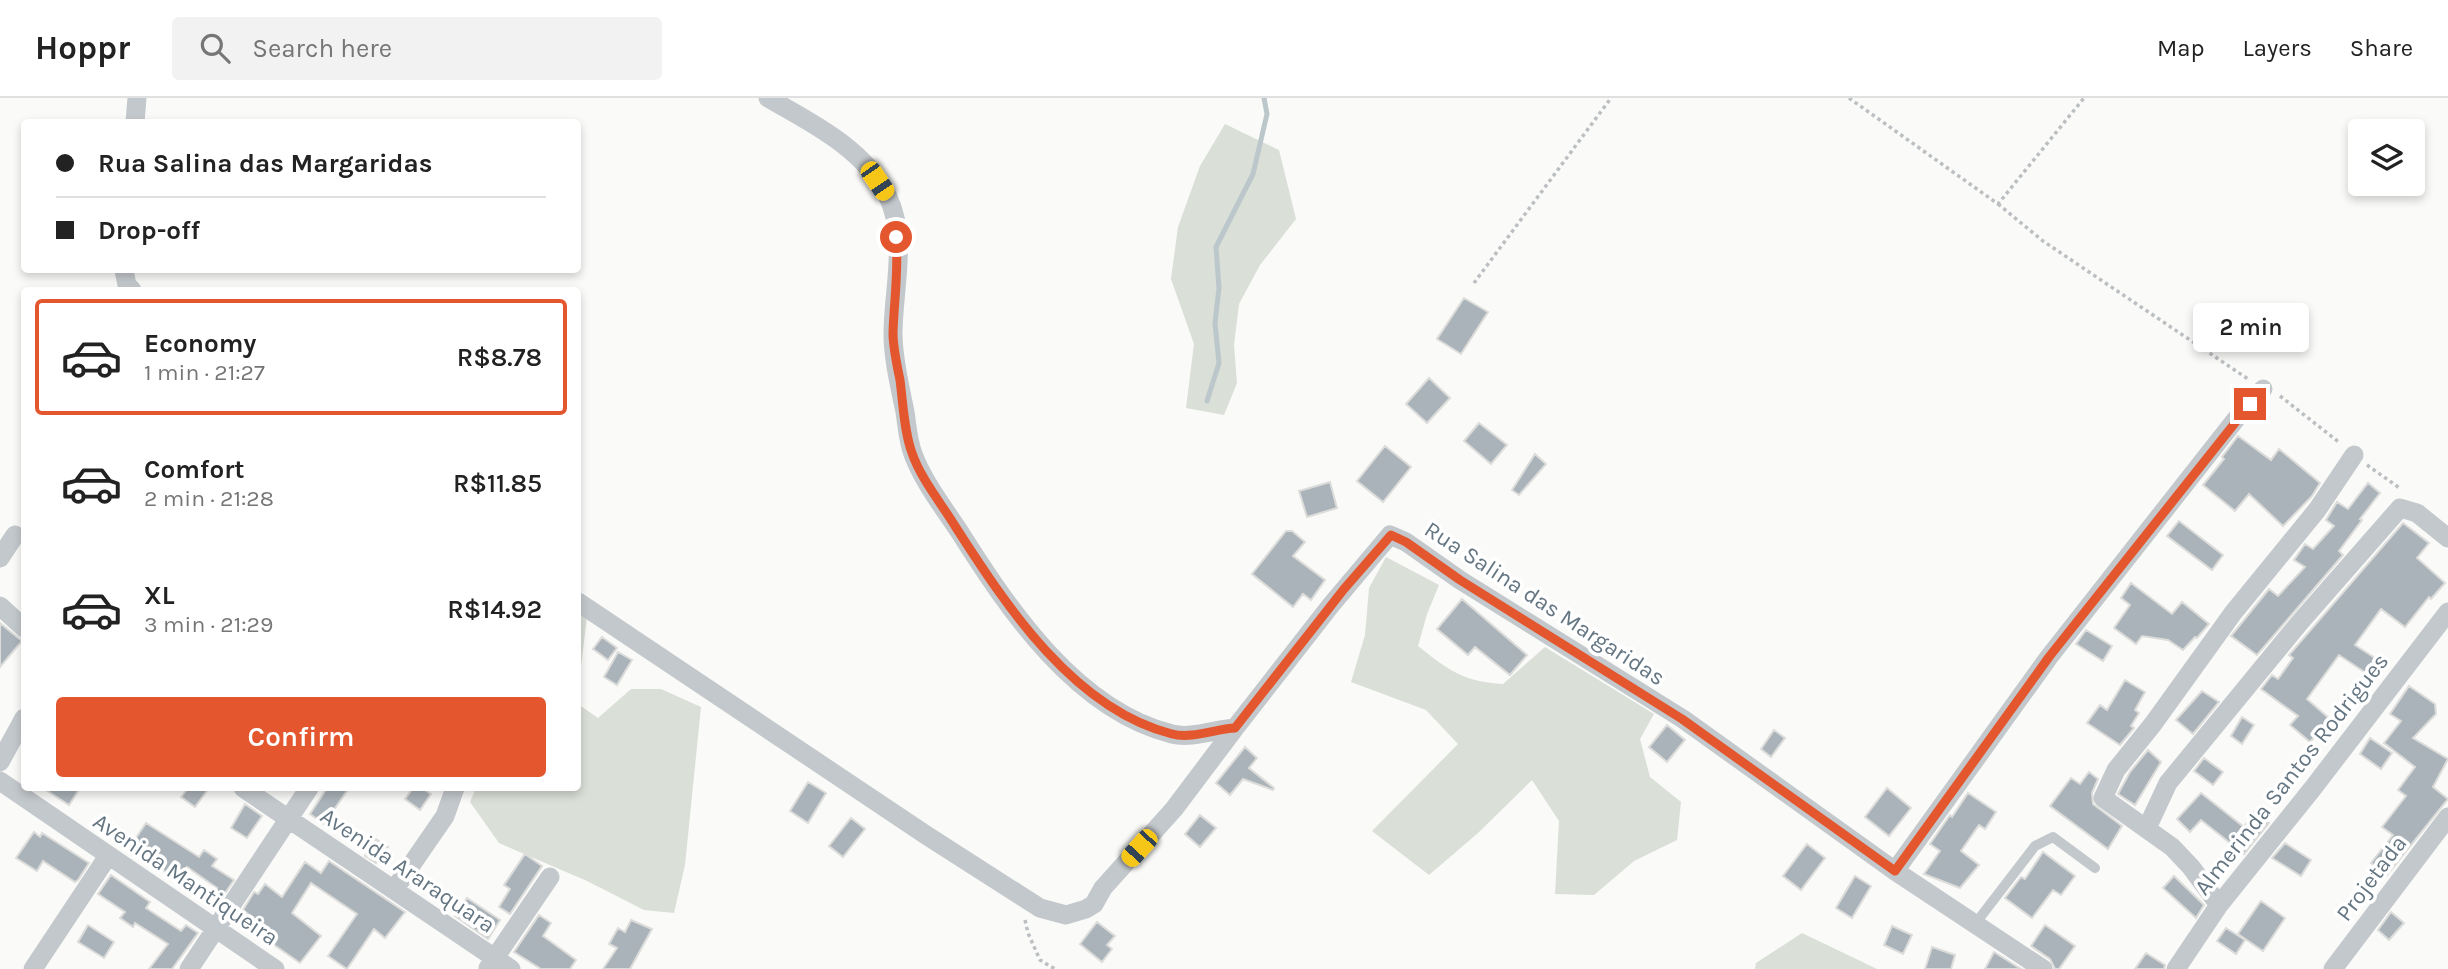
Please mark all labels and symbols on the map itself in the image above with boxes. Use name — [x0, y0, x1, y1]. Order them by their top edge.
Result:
car — [857, 158, 898, 204]
route start — [880, 221, 912, 253]
callout: 2 min — [2192, 302, 2308, 352]
route end — [2234, 388, 2266, 420]
street label: Rua Salina das Margaridas — [1419, 516, 1670, 691]
street label: Almerinda Santos Rodrigues — [2189, 648, 2394, 901]
street label: Avenida Araraquara — [315, 802, 500, 939]
street label: Avenida Mantiqueira — [88, 808, 283, 951]
car — [1118, 825, 1161, 871]
street label: Projetada — [2330, 830, 2412, 926]

